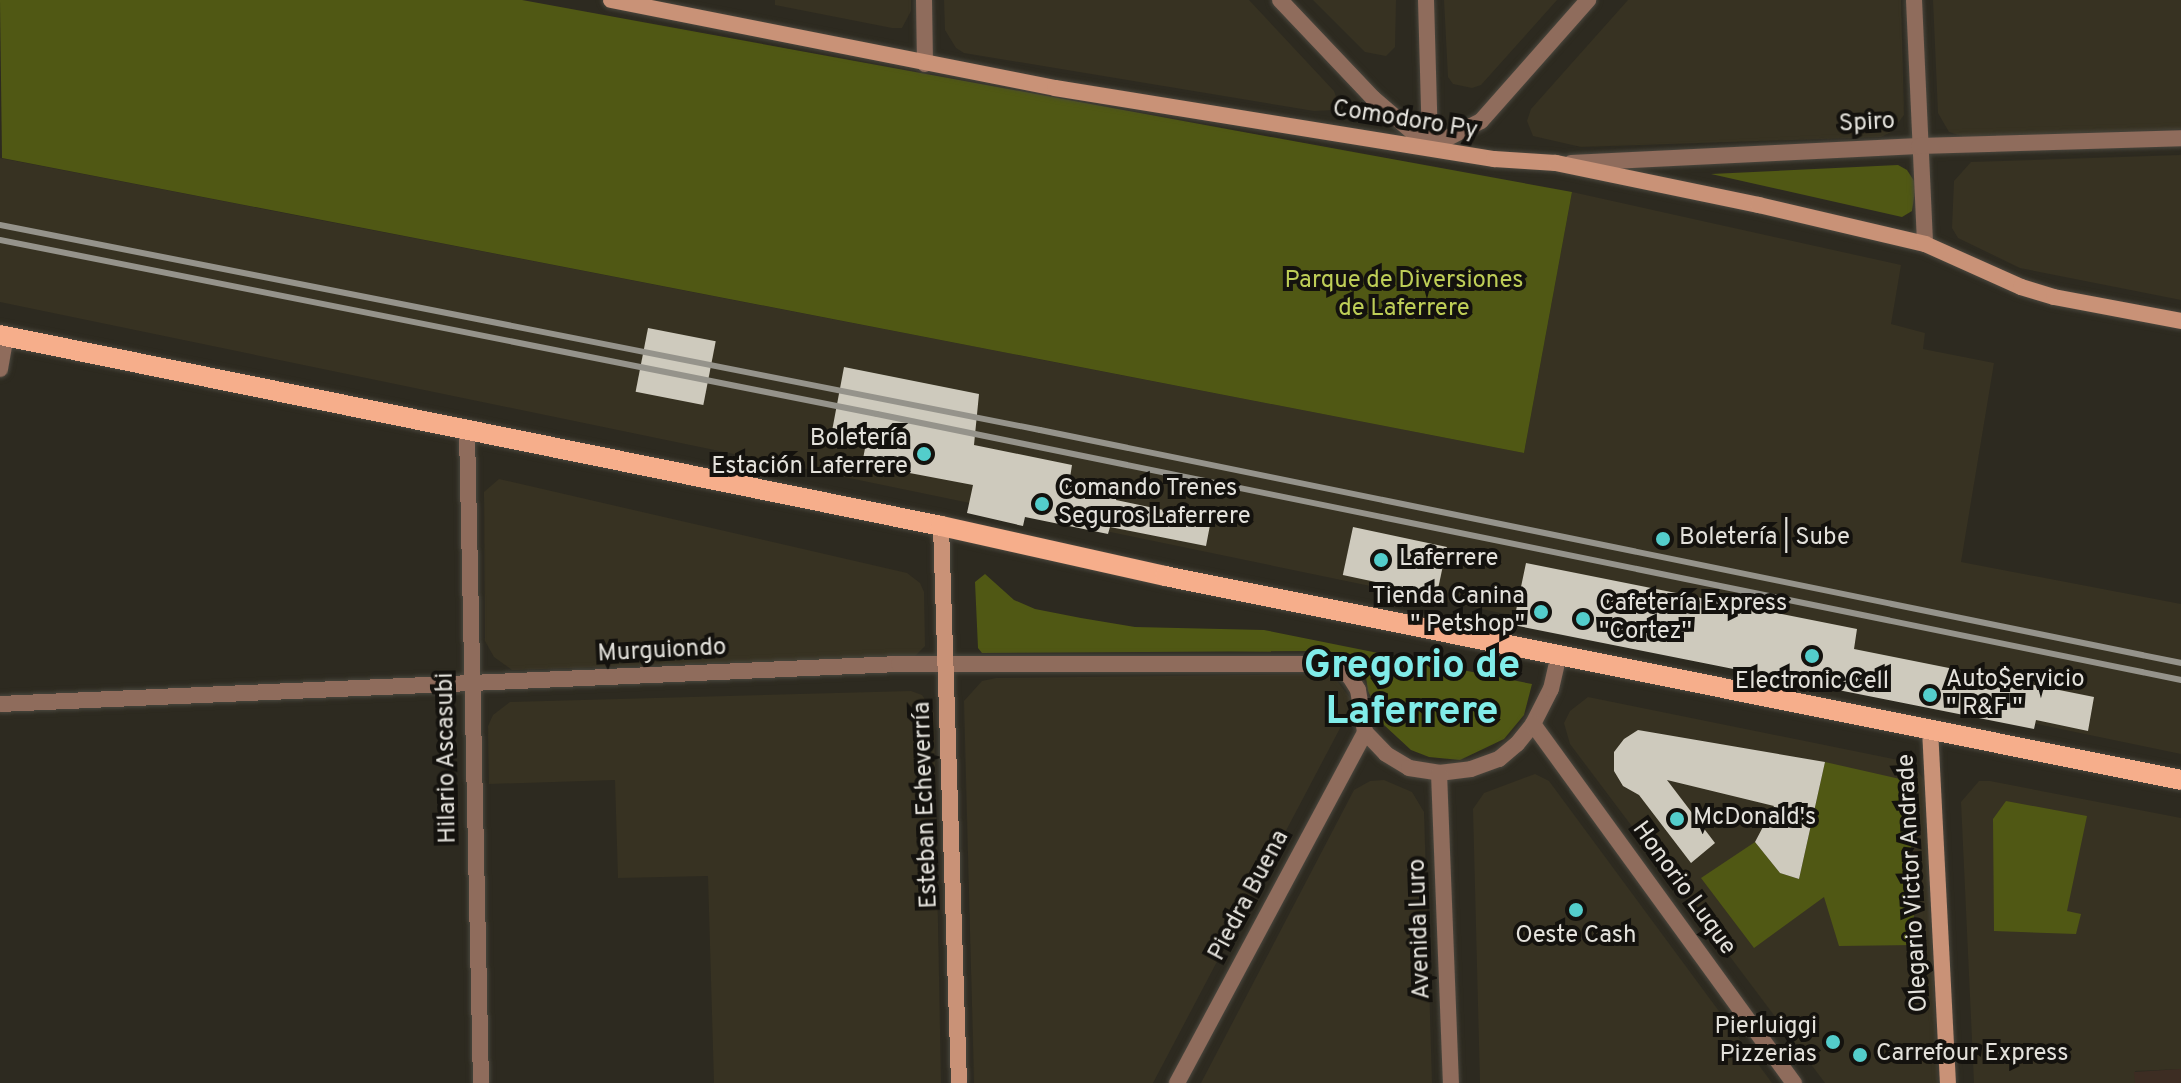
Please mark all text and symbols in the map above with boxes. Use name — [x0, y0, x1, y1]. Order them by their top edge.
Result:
street label: Comodoro Py — [1330, 95, 1480, 147]
street label: Spiro — [1838, 108, 1896, 140]
park label: Parque de Diversiones de Laferrere — [1284, 268, 1524, 324]
place label: Boletería Estación Laferrere — [711, 426, 908, 482]
marker: Boletería Estación Laferrere — [915, 445, 933, 463]
place label: Comando Trenes Seguros Laferrere — [1058, 476, 1251, 532]
marker: Comando Trenes Seguros Laferrere — [1033, 495, 1051, 513]
place label: Boletería | Sube — [1679, 525, 1850, 553]
marker: Boletería | Sube — [1654, 530, 1672, 548]
place label: Laferrere — [1399, 546, 1498, 574]
marker: Laferrere — [1370, 549, 1392, 571]
place label: Tienda Canina '' Petshop'' — [1372, 584, 1525, 640]
place label: Cafetería Express ''Cortez'' — [1599, 591, 1787, 647]
marker: Tienda Canina '' Petshop'' — [1532, 603, 1550, 621]
marker: Cafetería Express ''Cortez'' — [1574, 610, 1592, 628]
street label: Murguiondo — [597, 634, 727, 670]
district label: Gregorio de Laferrere — [1304, 643, 1520, 737]
marker: Electronic Cell — [1803, 647, 1821, 665]
place label: Auto$ervicio '' R&F '' — [1946, 667, 2085, 723]
place label: Electronic Cell — [1735, 669, 1889, 697]
street label: Hilario Ascasubi — [432, 672, 464, 844]
marker: Auto$ervicio '' R&F '' — [1921, 686, 1939, 704]
street label: Esteban Echeverría — [909, 701, 945, 909]
street label: Olegario Victor Andrade — [1893, 752, 1935, 1014]
place label: McDonald's — [1693, 805, 1816, 833]
marker: McDonald's — [1668, 810, 1686, 828]
street label: Honorio Luque — [1625, 817, 1741, 961]
street label: Piedra Buena — [1204, 826, 1296, 966]
street label: Avenida Luro — [1404, 858, 1438, 1000]
marker: Oeste Cash — [1567, 901, 1585, 919]
place label: Oeste Cash — [1515, 923, 1637, 951]
place label: Pierluiggi Pizzerias — [1715, 1014, 1817, 1070]
marker: Pierluiggi Pizzerias — [1824, 1033, 1842, 1051]
place label: Carrefour Express — [1876, 1041, 2069, 1069]
marker: Carrefour Express — [1851, 1046, 1869, 1064]

